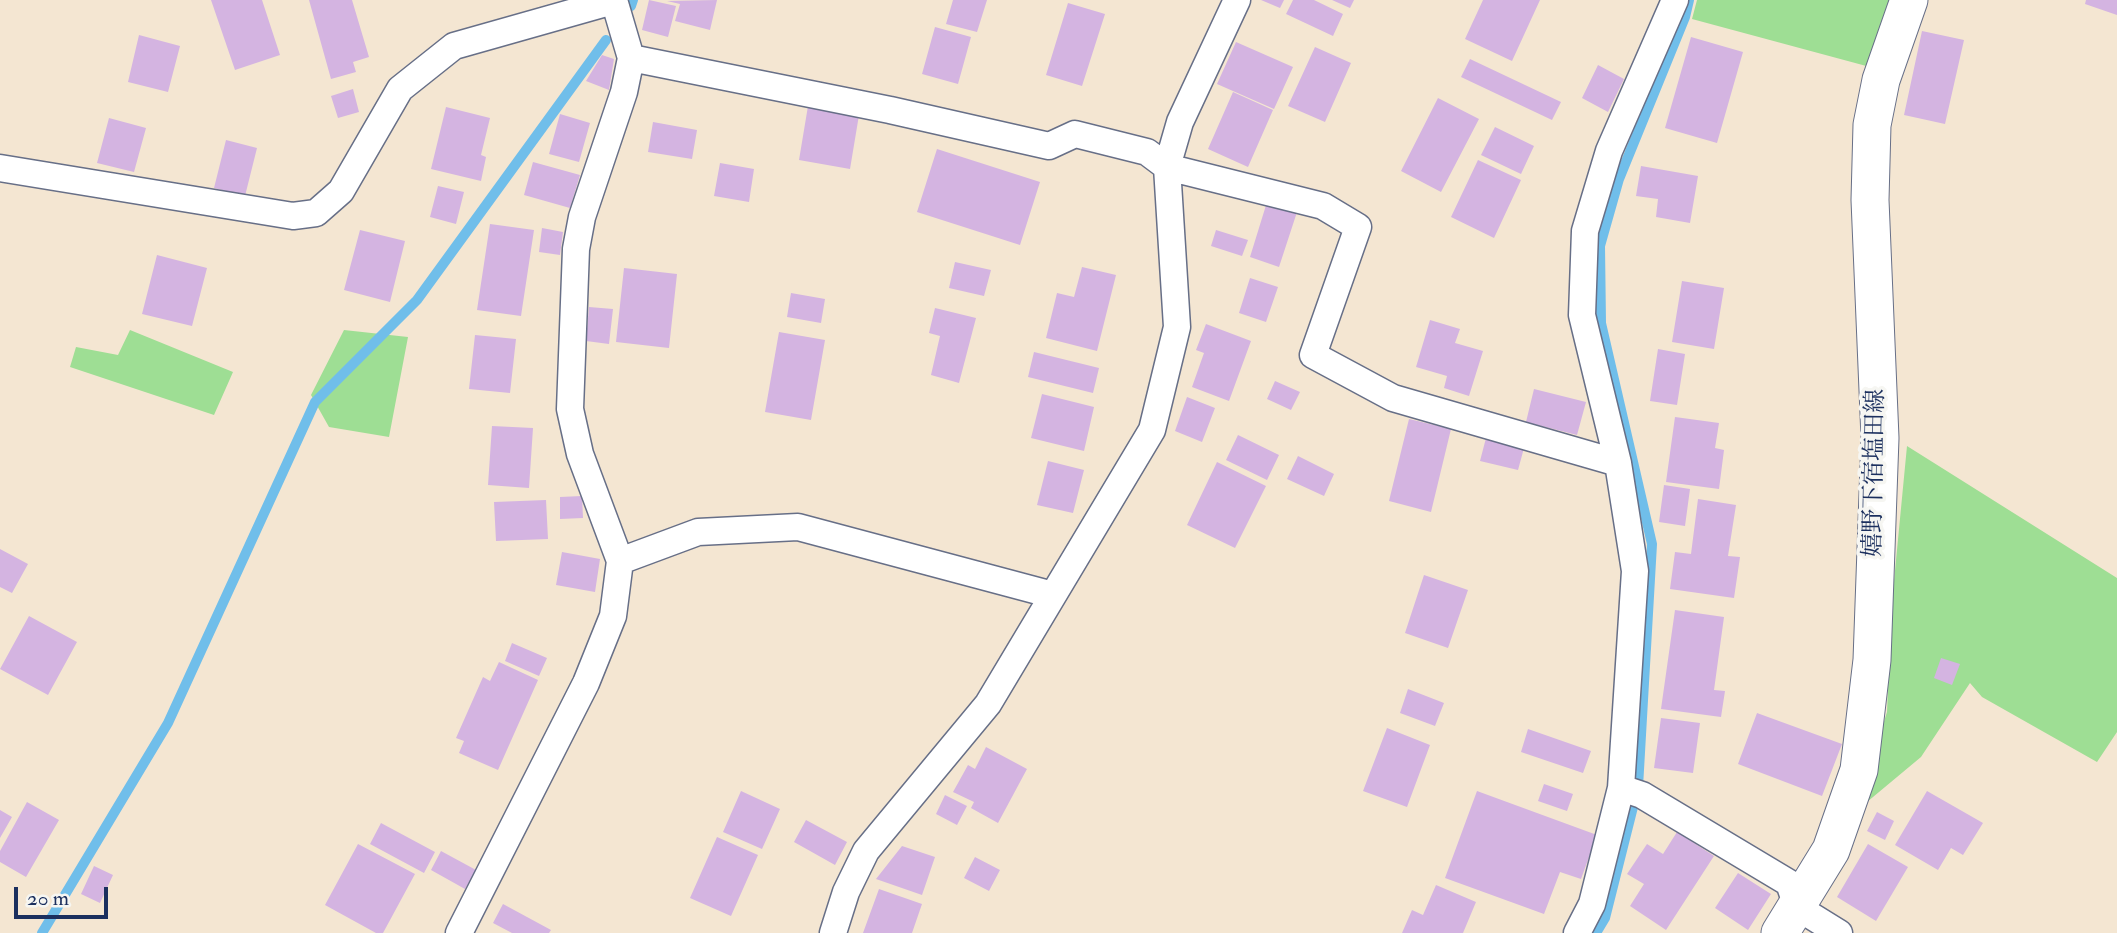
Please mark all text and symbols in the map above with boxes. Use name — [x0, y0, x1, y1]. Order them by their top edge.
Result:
street label: 嬉野下宿塩田線 — [1860, 389, 1892, 557]
scale bar — [18, 874, 112, 918]
text: 20 m — [27, 885, 69, 912]

